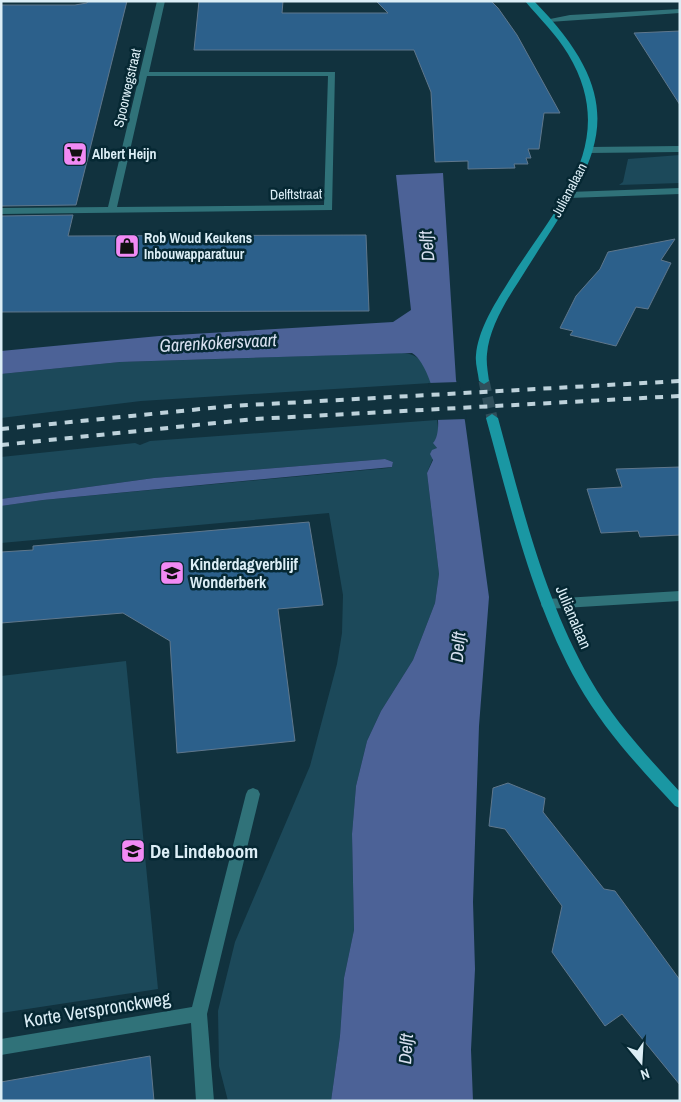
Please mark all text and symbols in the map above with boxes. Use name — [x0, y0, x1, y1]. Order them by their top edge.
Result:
street label: Spoorwegstraat — [109, 47, 145, 129]
supermarket icon: Albert Heijn — [62, 141, 88, 167]
place label: Albert Heijn — [92, 145, 156, 163]
street label: Julianalaan — [547, 160, 591, 220]
street label: Delftstraat — [270, 185, 322, 203]
place label: Rob Woud Keukens Inbouwapparatuur — [144, 229, 252, 263]
water label: Delft — [412, 229, 441, 262]
shop icon: Rob Woud Keukens Inbouwapparatuur — [114, 233, 140, 259]
water label: Garenkokersvaart — [159, 327, 278, 358]
place label: Kinderdagverblijf Wonderberk — [190, 553, 299, 593]
school or university icon: Kinderdagverblijf Wonderberk — [159, 560, 185, 586]
street label: Julianalaan — [551, 582, 597, 652]
water label: Delft — [444, 630, 471, 663]
school or university icon: De Lindeboom — [120, 838, 146, 864]
place label: De Lindeboom — [150, 838, 258, 864]
street label: Korte Verspronckweg — [22, 985, 172, 1033]
water label: Delft — [392, 1032, 419, 1065]
north arrow — [616, 1037, 666, 1087]
text: N — [638, 1065, 652, 1084]

